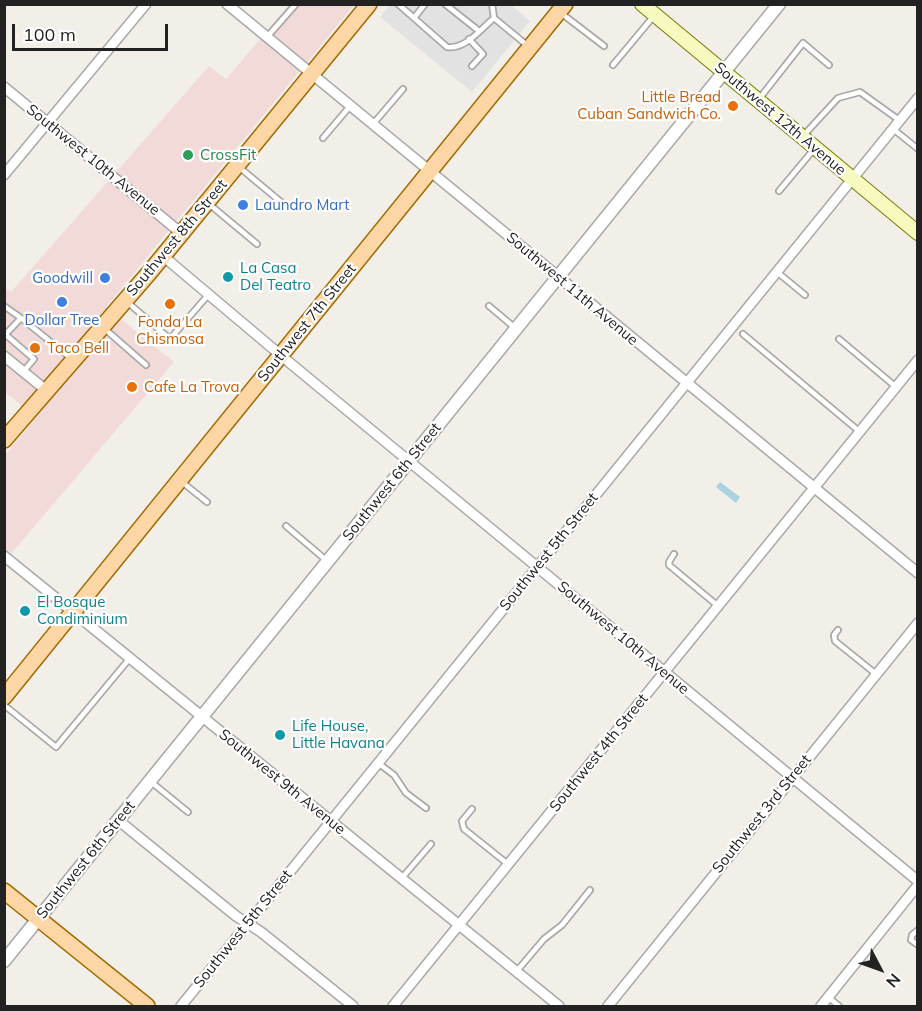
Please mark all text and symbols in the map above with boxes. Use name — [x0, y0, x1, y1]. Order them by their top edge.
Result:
scale bar — [15, 12, 171, 50]
text: 100 m — [23, 23, 76, 46]
street label: Southwest 12th Avenue — [710, 59, 850, 179]
place label: Little Bread Cuban Sandwich Co. — [577, 88, 721, 123]
marker: Little Bread Cuban Sandwich Co. — [726, 99, 740, 113]
street label: Southwest 10th Avenue — [23, 101, 163, 219]
place label: CrossFit — [200, 146, 256, 164]
marker: CrossFit — [181, 148, 195, 162]
street label: Southwest 8th Street — [123, 176, 231, 300]
place label: Laundro Mart — [255, 196, 349, 214]
marker: Laundro Mart — [236, 198, 250, 212]
street label: Southwest 11th Avenue — [502, 229, 642, 349]
place label: La Casa Del Teatro — [240, 259, 311, 294]
street label: Southwest 7th Street — [254, 260, 360, 386]
place label: Goodwill — [32, 269, 93, 287]
marker: La Casa Del Teatro — [221, 270, 235, 284]
marker: Goodwill — [98, 271, 112, 285]
marker: Dollar Tree — [55, 295, 69, 309]
marker: Fonda La Chismosa — [163, 297, 177, 311]
place label: Dollar Tree — [25, 311, 99, 329]
place label: Fonda La Chismosa — [136, 313, 204, 348]
place label: Taco Bell — [47, 339, 109, 357]
marker: Taco Bell — [28, 341, 42, 355]
place label: Cafe La Trova — [144, 378, 240, 396]
marker: Cafe La Trova — [125, 380, 139, 394]
street label: Southwest 6th Street — [339, 419, 445, 545]
street label: Southwest 5th Street — [496, 489, 602, 615]
street label: Southwest 10th Avenue — [553, 578, 693, 698]
place label: El Bosque Condiminium — [37, 593, 128, 628]
marker: El Bosque Condiminium — [18, 604, 32, 618]
street label: Southwest 4th Street — [546, 690, 652, 816]
place label: Life House, Little Havana — [292, 717, 385, 752]
street label: Southwest 9th Avenue — [215, 725, 349, 839]
marker: Life House, Little Havana — [273, 728, 287, 742]
street label: Southwest 3rd Street — [709, 751, 815, 877]
street label: Southwest 6th Street — [33, 797, 139, 923]
street label: Southwest 5th Street — [190, 866, 296, 992]
north arrow — [850, 939, 910, 999]
text: N — [882, 970, 905, 992]

